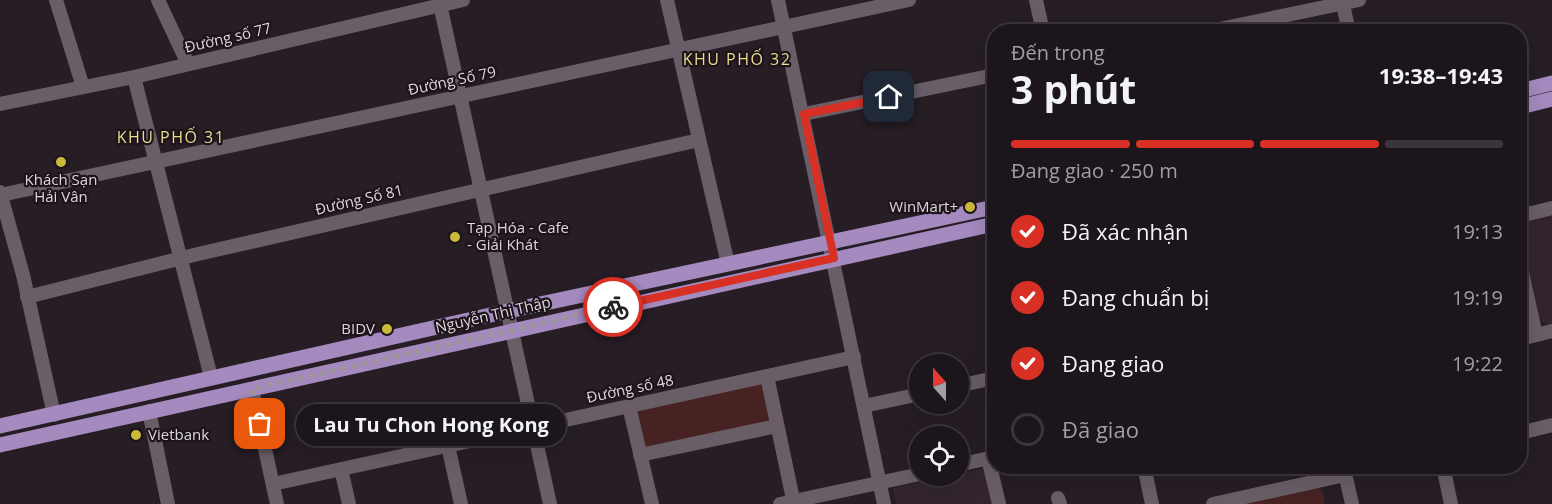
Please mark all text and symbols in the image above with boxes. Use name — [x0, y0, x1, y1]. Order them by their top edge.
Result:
street label: Đường số 77 — [182, 17, 273, 57]
text: Đến trong — [1011, 39, 1105, 66]
district label: KHU PHỐ 32 — [683, 48, 791, 70]
text: 19:38–19:43 — [1379, 60, 1503, 90]
street label: Đường Số 79 — [406, 61, 498, 99]
text: 3 phút — [1011, 62, 1136, 115]
pin — [863, 71, 914, 122]
icon: home — [872, 80, 905, 113]
district label: KHU PHỐ 31 — [117, 126, 225, 148]
marker: Khách Sạn Hải Vân — [54, 155, 68, 169]
text: Đang giao · 250 m — [1011, 157, 1178, 184]
place label: Khách Sạn Hải Vân — [25, 169, 97, 206]
street label: Đường Số 81 — [313, 179, 405, 219]
place label: WinMart+ — [889, 196, 958, 216]
marker: WinMart+ — [963, 200, 977, 214]
icon: check — [1011, 215, 1044, 248]
text: Đã xác nhận — [1062, 216, 1189, 246]
place label: Tạp Hóa - Cafe - Giải Khát — [467, 217, 569, 254]
text: 19:13 — [1452, 218, 1503, 245]
marker: Tạp Hóa - Cafe - Giải Khát — [448, 230, 462, 244]
courier — [583, 277, 643, 337]
icon: check — [1011, 281, 1044, 314]
text: Đang chuẩn bị — [1062, 282, 1209, 312]
text: 19:19 — [1452, 284, 1503, 311]
street label: Nguyễn Thị Thập — [433, 291, 552, 337]
icon: bike — [597, 291, 630, 324]
place label: BIDV — [341, 318, 375, 338]
marker: BIDV — [380, 322, 394, 336]
icon: check — [1011, 347, 1044, 380]
text: Đang giao — [1062, 348, 1164, 378]
text: 19:22 — [1452, 350, 1503, 377]
north arrow — [909, 354, 969, 414]
map controls — [909, 354, 969, 486]
street label: Đường số 48 — [584, 369, 675, 407]
pin — [234, 398, 285, 449]
callout: Lau Tu Chon Hong Kong — [296, 403, 566, 445]
icon: bag — [243, 407, 276, 440]
text: Lau Tu Chon Hong Kong — [313, 411, 549, 438]
text: Đã giao — [1062, 414, 1139, 444]
place label: Vietbank — [148, 424, 209, 444]
button: locate — [909, 426, 969, 486]
marker: Vietbank — [129, 428, 143, 442]

